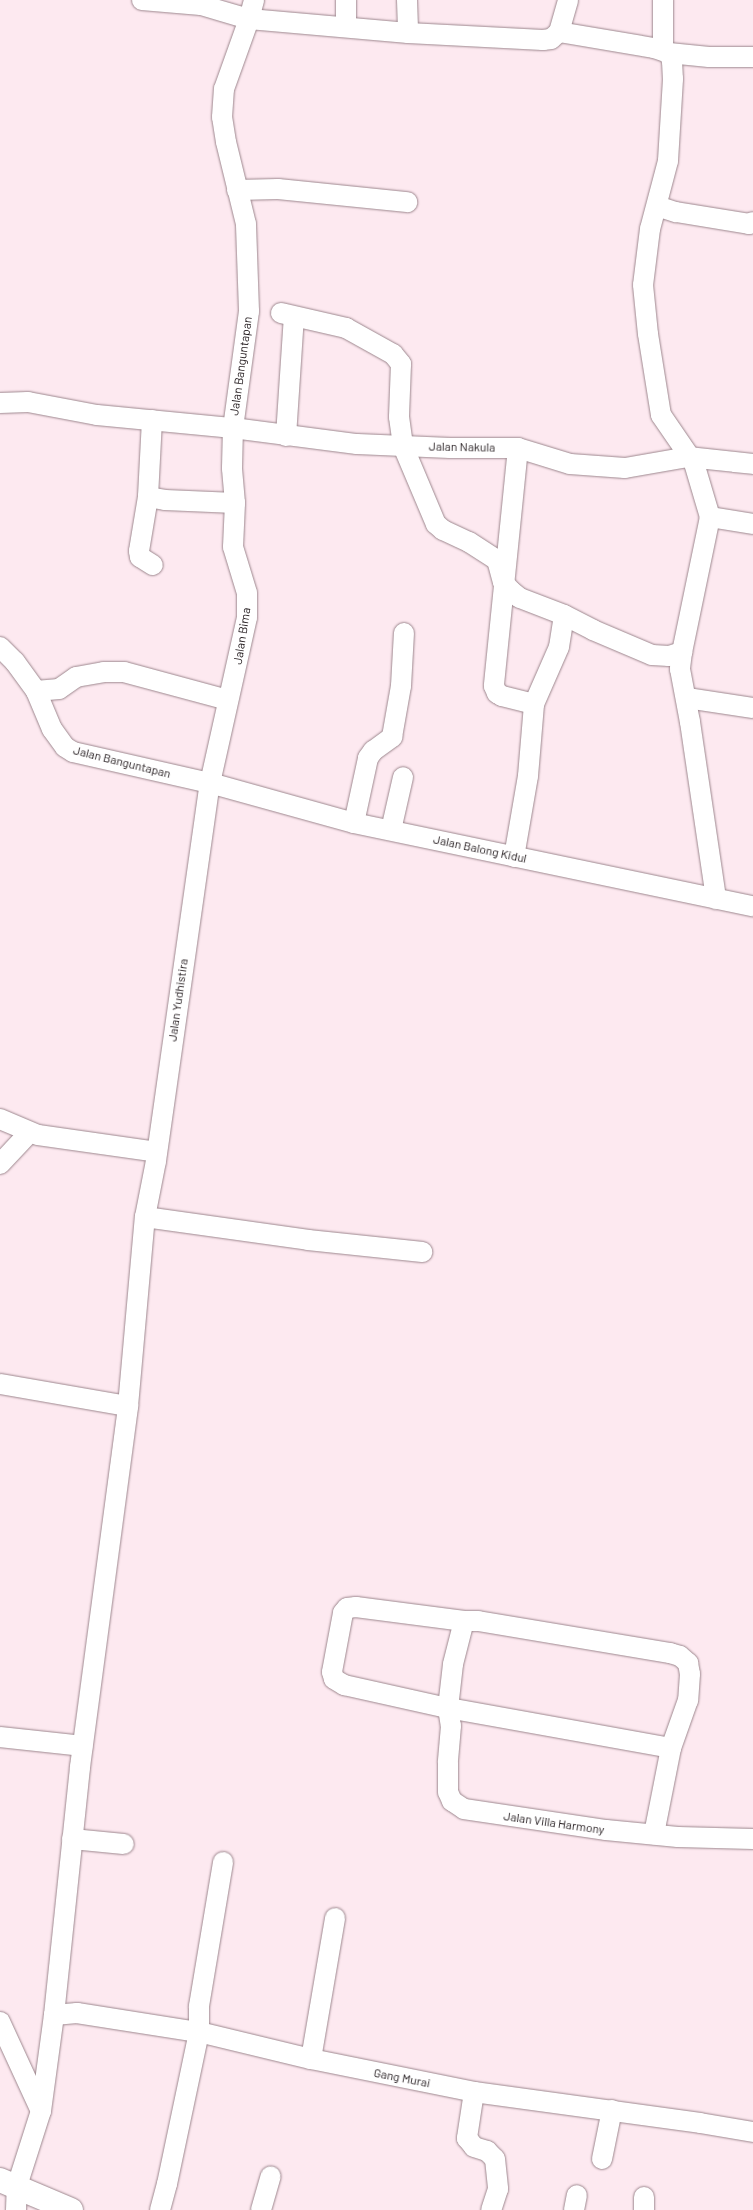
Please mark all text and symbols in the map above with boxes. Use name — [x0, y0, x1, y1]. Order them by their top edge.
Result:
street label: Jalan Banguntapan — [227, 316, 255, 416]
street label: Jalan Nakula — [429, 439, 495, 455]
street label: Jalan Bima — [230, 606, 254, 666]
street label: Jalan Banguntapan — [72, 743, 172, 781]
street label: Jalan Balong Kidul — [432, 832, 528, 866]
street label: Jalan Yudhistira — [165, 958, 191, 1042]
street label: Jalan Villa Harmony — [503, 1809, 605, 1837]
street label: Gang Murai — [373, 2065, 431, 2091]

